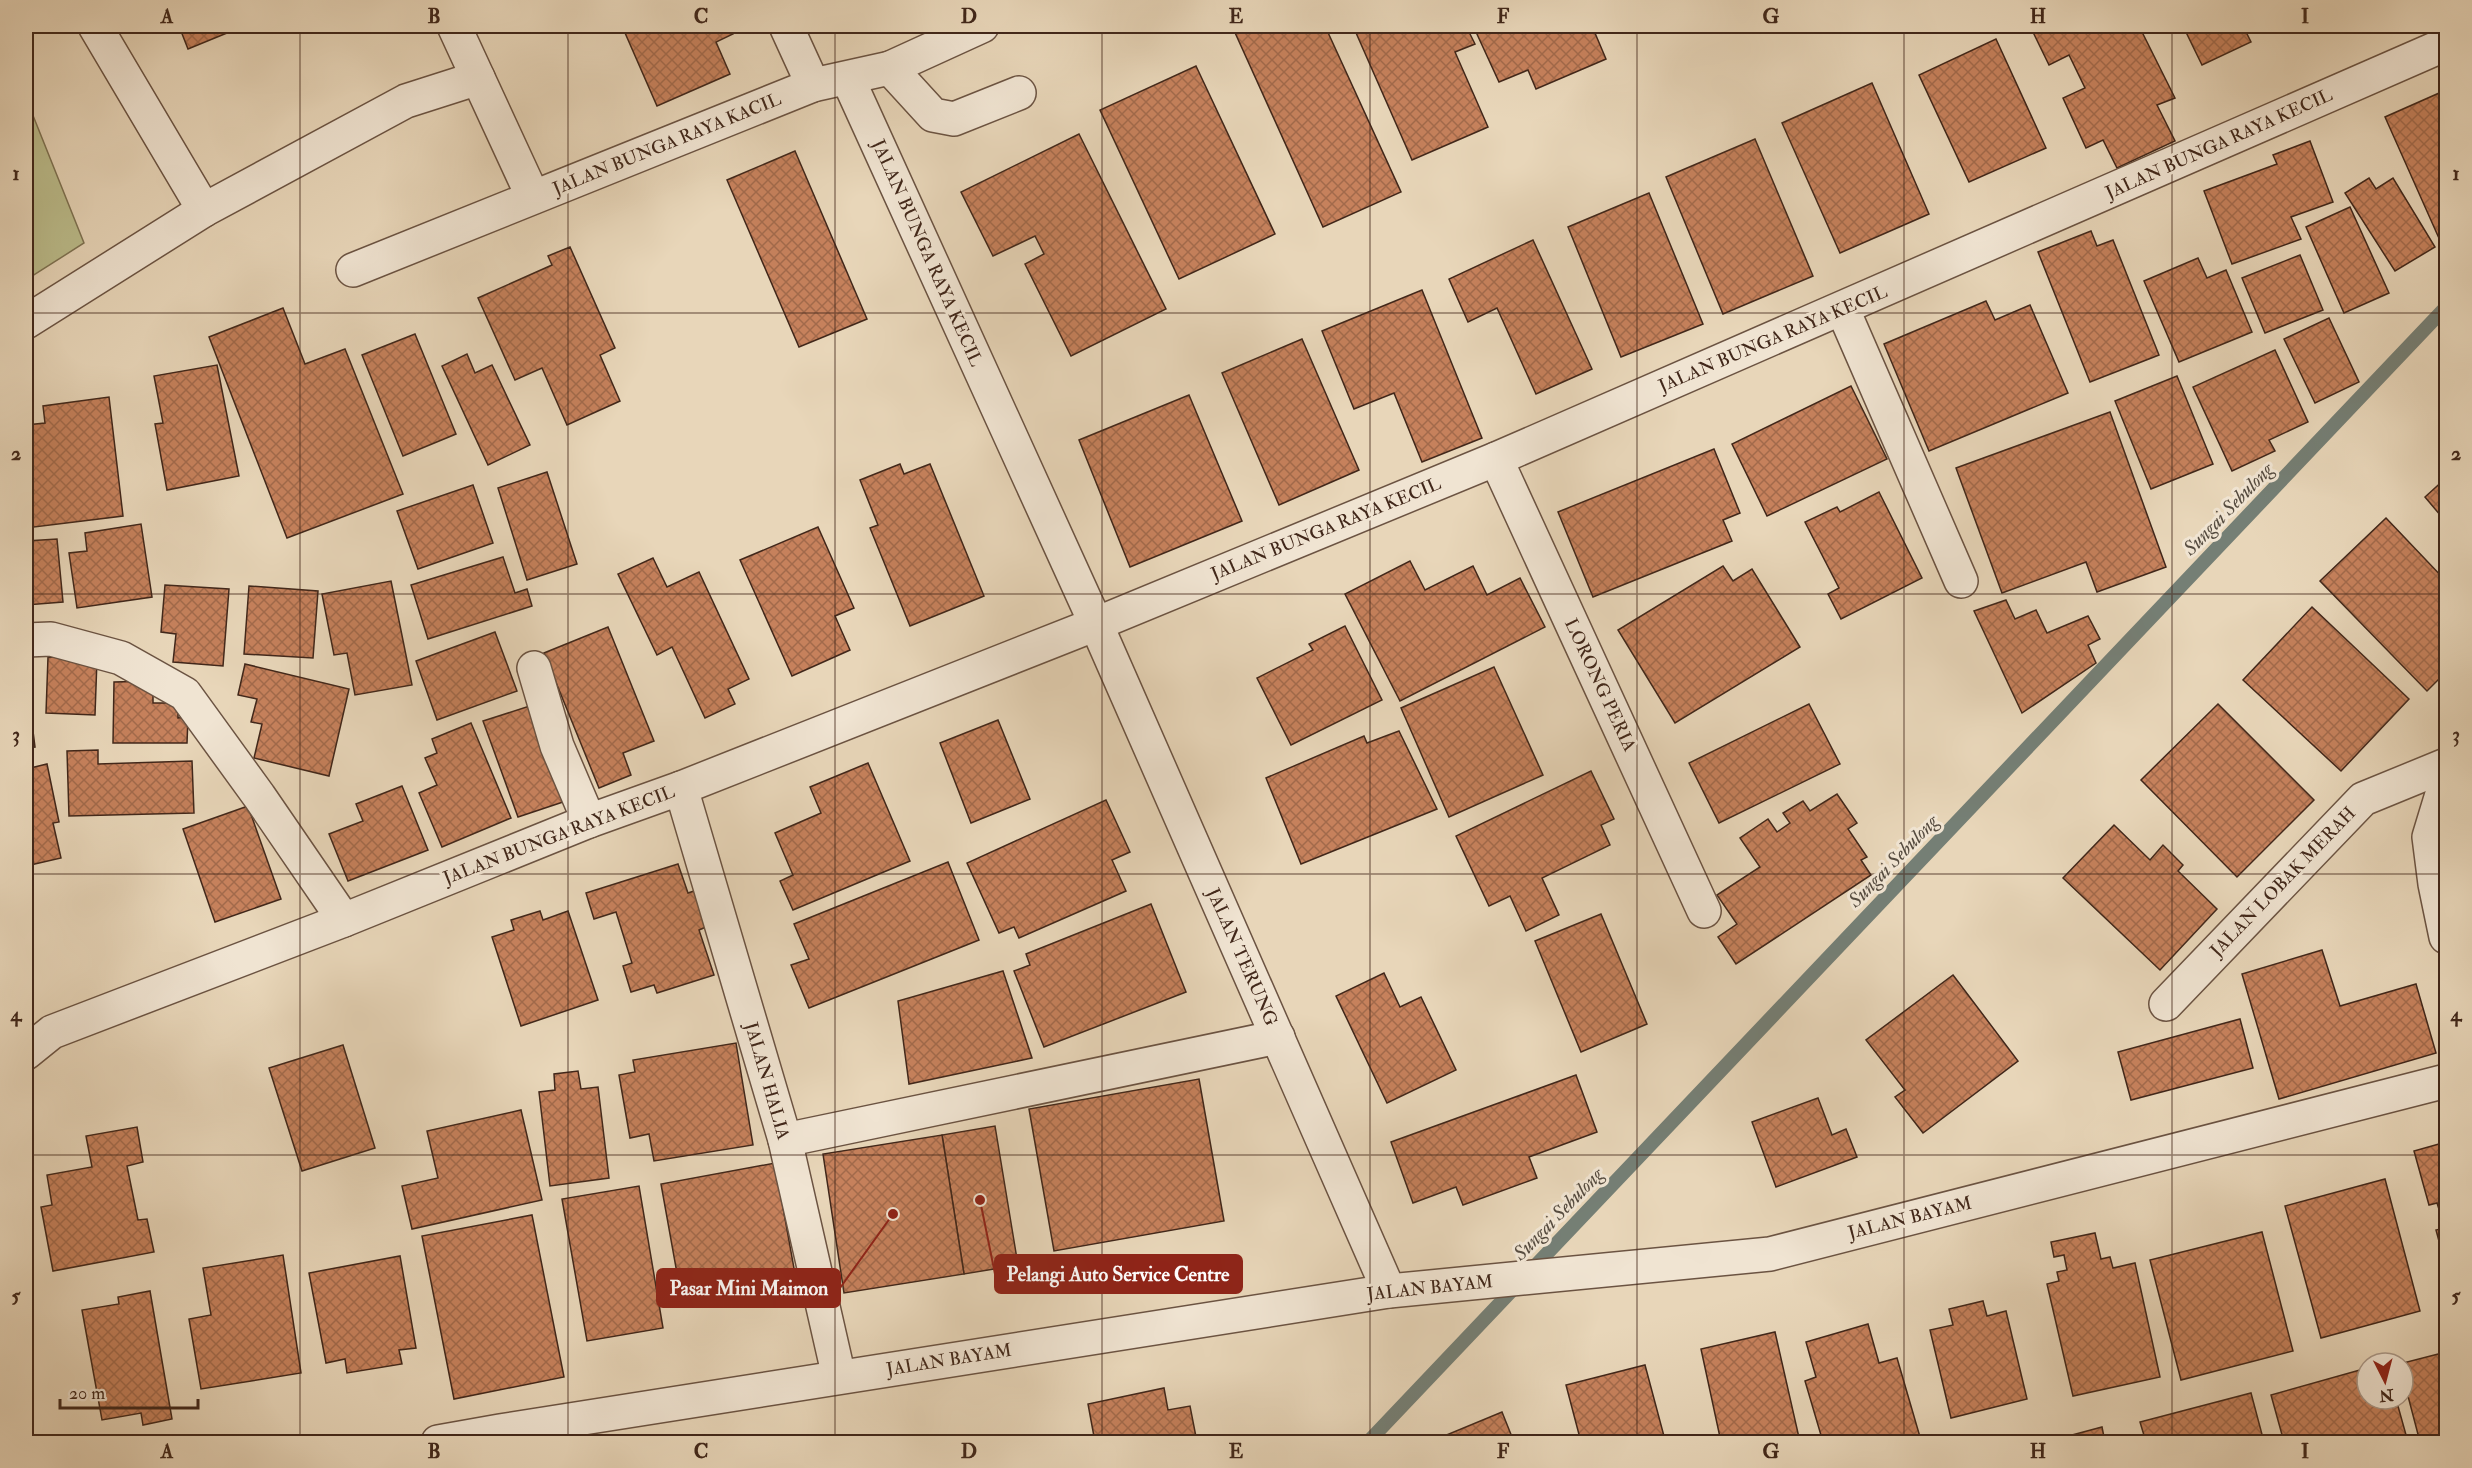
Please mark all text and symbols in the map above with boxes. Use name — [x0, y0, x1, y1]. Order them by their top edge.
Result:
text: A — [160, 4, 174, 29]
text: B — [427, 4, 441, 29]
text: C — [694, 4, 708, 29]
text: D — [961, 4, 977, 29]
text: E — [1229, 4, 1244, 29]
text: F — [1497, 4, 1510, 29]
text: G — [1763, 4, 1780, 29]
text: H — [2030, 4, 2046, 29]
text: I — [2301, 4, 2309, 29]
street label: JALAN BUNGA RAYA KECIL — [2101, 83, 2336, 205]
street label: JALAN BUNGA RAYA KACIL — [548, 88, 785, 201]
street label: JALAN BUNGA RAYA KECIL — [866, 135, 988, 370]
text: 1 — [12, 161, 20, 186]
text: 1 — [2452, 161, 2460, 186]
street label: JALAN BUNGA RAYA KECIL — [1654, 280, 1891, 398]
text: 2 — [11, 441, 21, 466]
text: 2 — [2451, 441, 2461, 466]
water label: Sungai Sebulong — [2177, 456, 2280, 561]
street label: JALAN BUNGA RAYA KECIL — [1207, 472, 1444, 586]
street label: LORONG PERIA — [1559, 615, 1641, 756]
text: 3 — [12, 722, 20, 747]
text: 3 — [2452, 722, 2460, 747]
street label: JALAN BUNGA RAYA KECIL — [439, 780, 678, 890]
street label: JALAN LOBAK MERAH — [2205, 802, 2361, 963]
water label: Sungai Sebulong — [1842, 808, 1945, 913]
street label: JALAN TERUNG — [1201, 884, 1283, 1029]
text: 4 — [10, 1002, 23, 1027]
text: 4 — [2450, 1002, 2463, 1027]
street label: JALAN HALIA — [739, 1019, 795, 1143]
water label: Sungai Sebulong — [1507, 1161, 1610, 1266]
street label: JALAN BAYAM — [1845, 1192, 1974, 1245]
callout: Pelangi Auto Service Centre — [995, 1255, 1242, 1293]
text: Pelangi Auto Service Centre — [1007, 1262, 1230, 1288]
callout: Pasar Mini Maimon — [657, 1269, 840, 1307]
street label: JALAN BAYAM — [1365, 1270, 1494, 1306]
text: Pasar Mini Maimon — [670, 1276, 829, 1301]
text: 5 — [12, 1283, 22, 1308]
text: 5 — [2452, 1283, 2462, 1308]
street label: JALAN BAYAM — [884, 1339, 1013, 1381]
north arrow — [2355, 1351, 2415, 1411]
scale bar — [60, 1372, 198, 1410]
text: 20 m — [69, 1382, 105, 1405]
text: N — [2378, 1384, 2396, 1406]
text: A — [160, 1439, 174, 1464]
text: B — [427, 1439, 441, 1464]
text: C — [694, 1439, 708, 1464]
text: D — [961, 1439, 977, 1464]
text: E — [1229, 1439, 1244, 1464]
text: F — [1497, 1439, 1510, 1464]
text: G — [1763, 1439, 1780, 1464]
text: H — [2030, 1439, 2046, 1464]
text: I — [2301, 1439, 2309, 1464]

